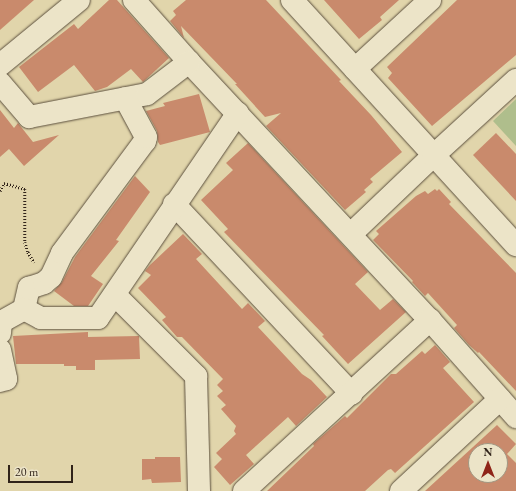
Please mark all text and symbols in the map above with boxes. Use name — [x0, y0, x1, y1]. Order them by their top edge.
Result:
north arrow — [468, 443, 508, 483]
text: N — [484, 445, 492, 459]
scale bar — [10, 457, 75, 483]
text: 20 m — [15, 464, 38, 480]

